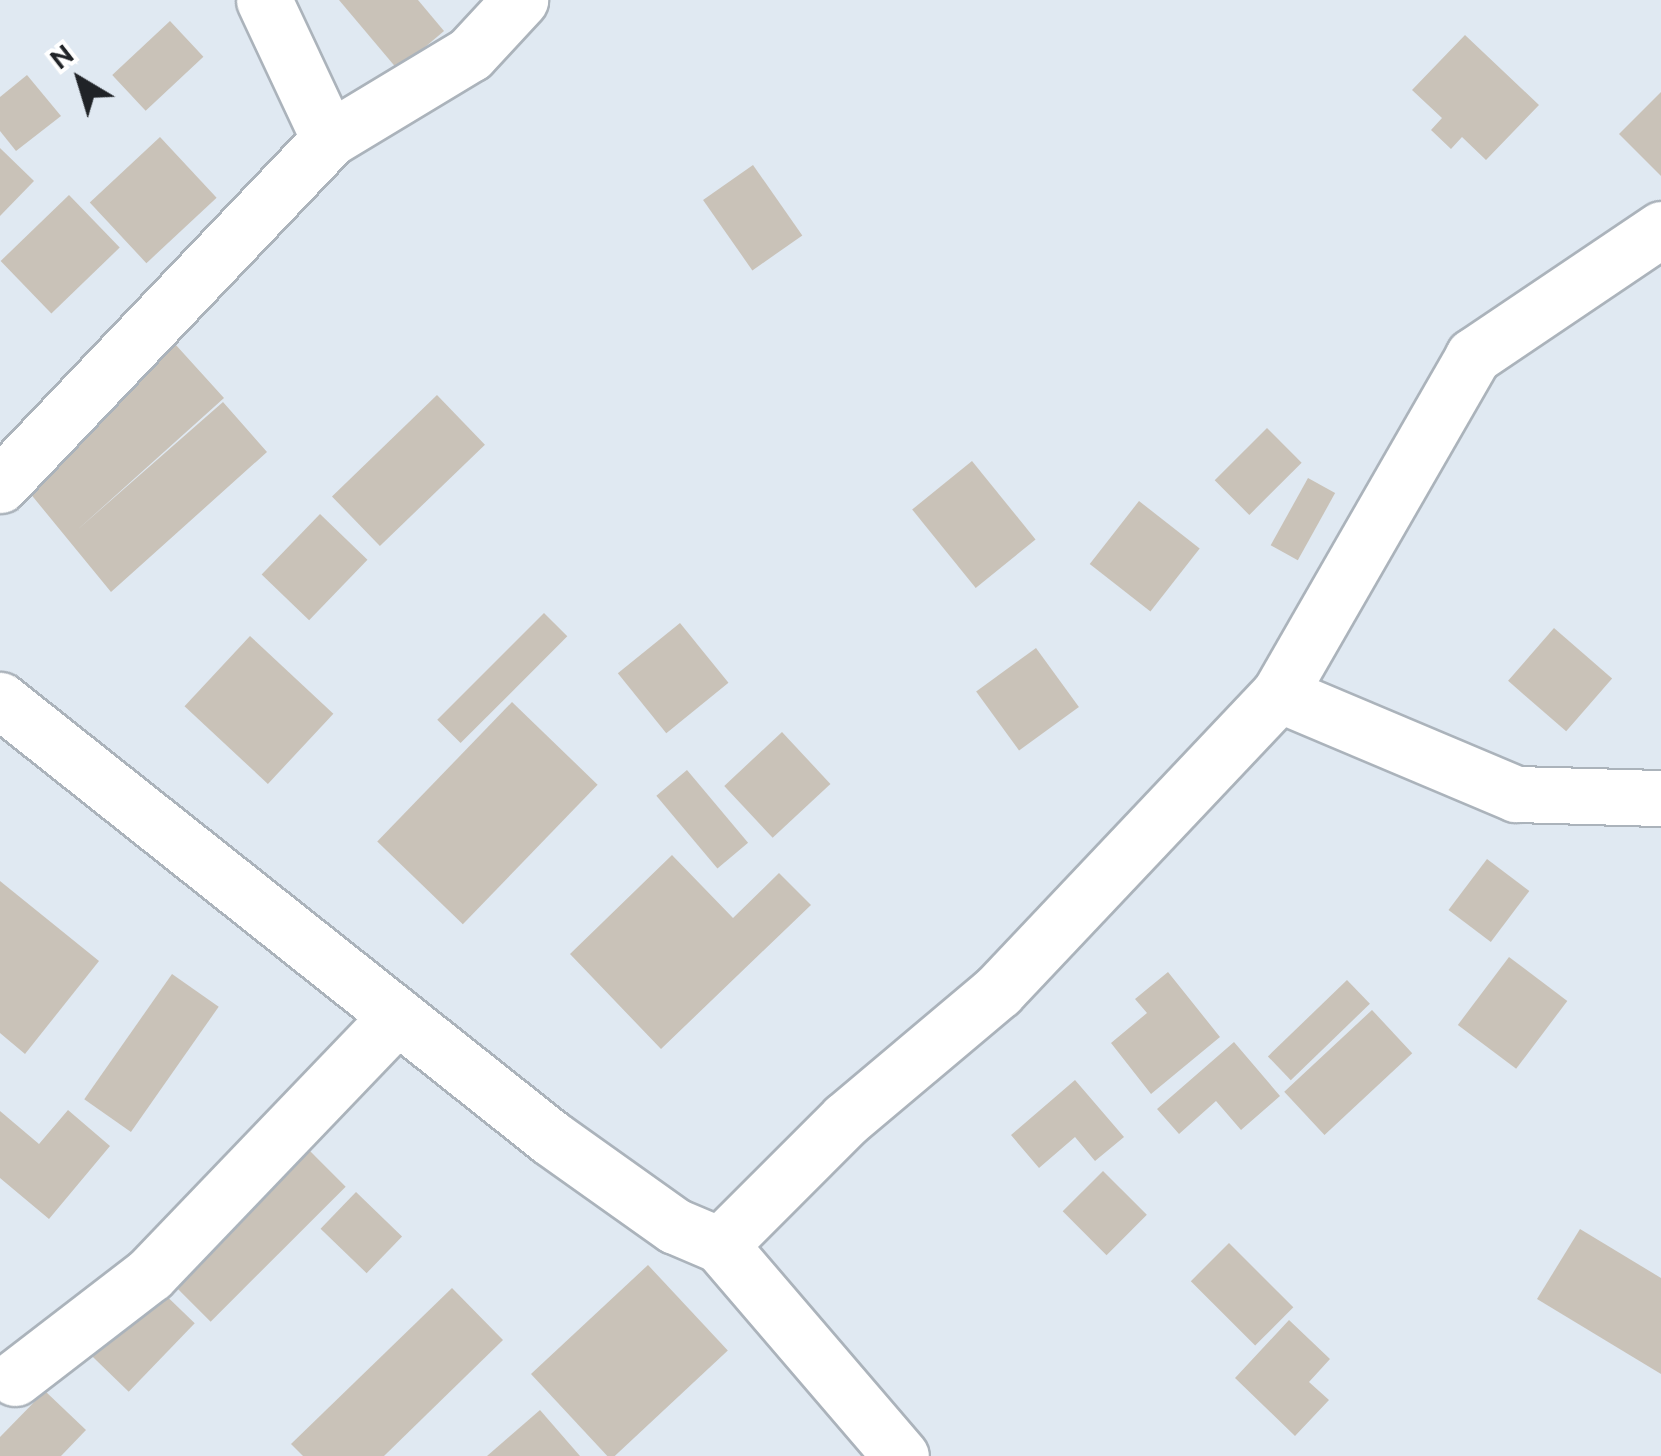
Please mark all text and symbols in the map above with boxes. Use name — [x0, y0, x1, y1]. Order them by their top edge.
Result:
north arrow — [30, 30, 130, 130]
text: N — [43, 37, 79, 75]

